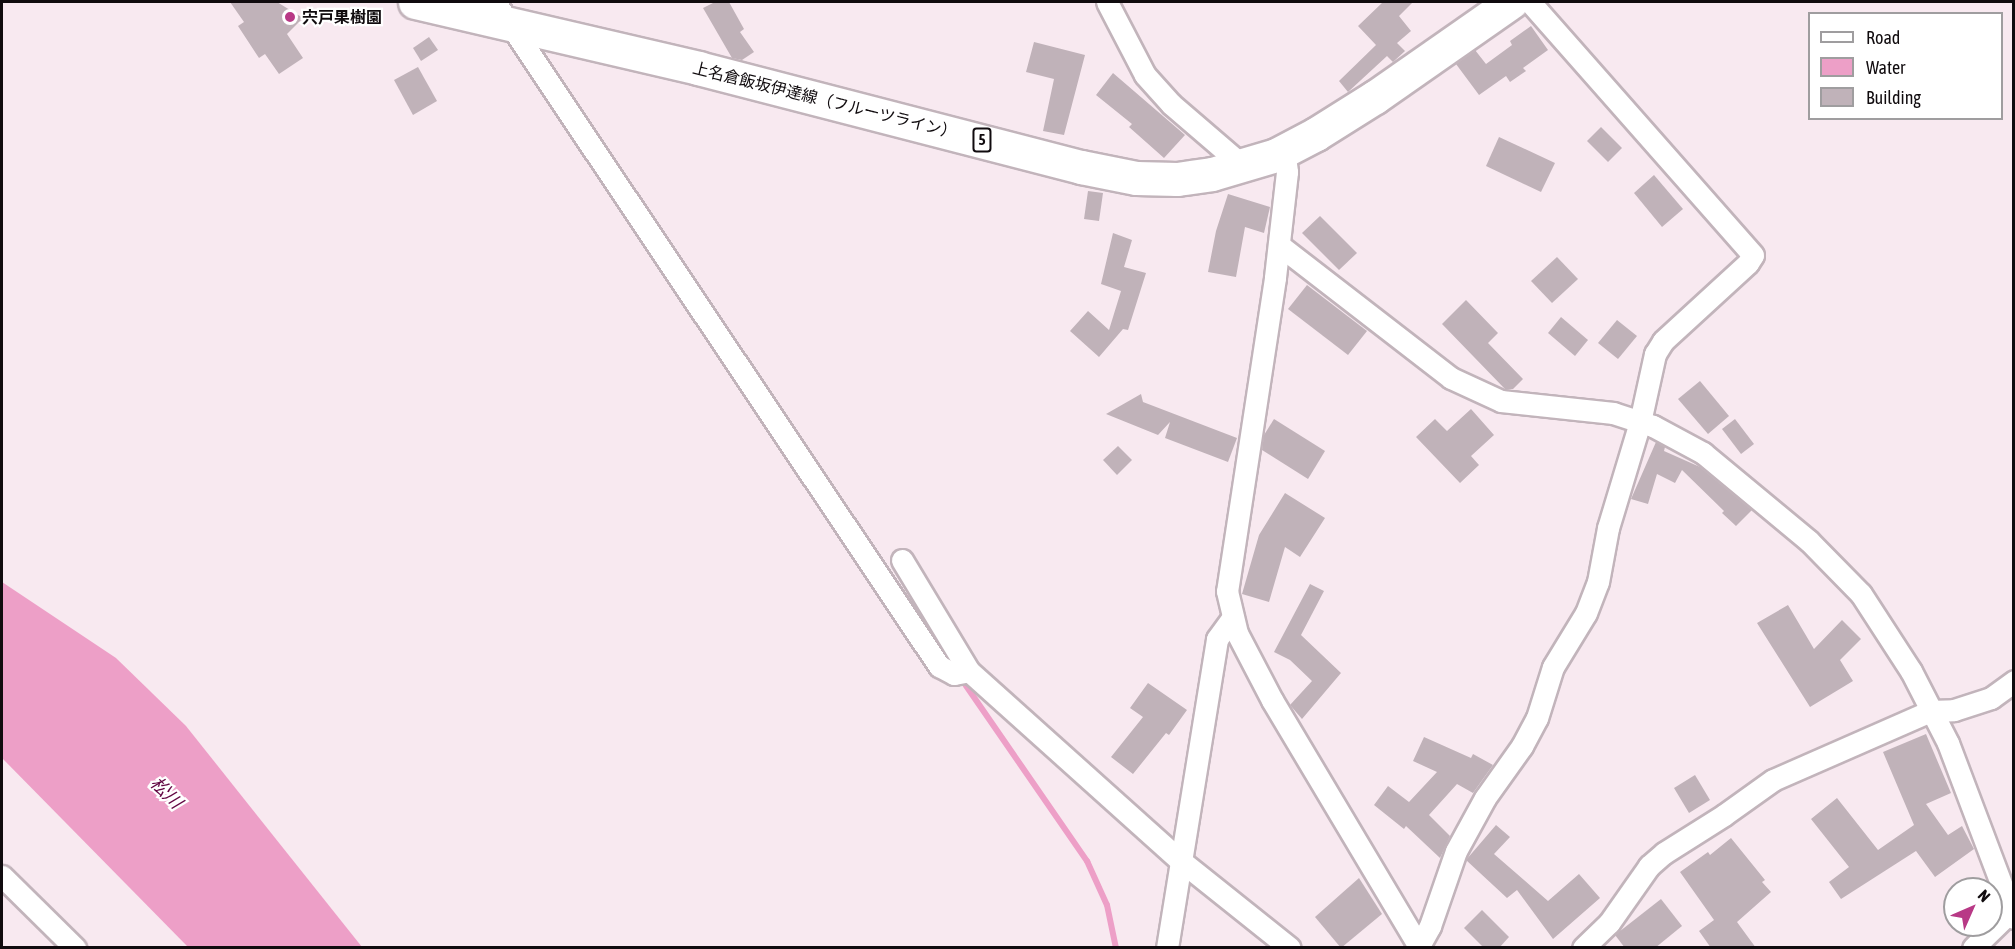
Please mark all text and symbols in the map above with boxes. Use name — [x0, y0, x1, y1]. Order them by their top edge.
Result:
place label: 宍戸果樹園 — [302, 7, 382, 27]
marker: 宍戸果樹園 — [283, 10, 297, 24]
legend — [1808, 12, 2003, 120]
text: Road — [1866, 27, 1900, 48]
text: Water — [1866, 57, 1905, 78]
street label: 上名倉飯坂伊達線（フルーツライン） — [691, 58, 959, 142]
text: Building — [1866, 87, 1921, 108]
road number: 5 — [972, 128, 992, 152]
water label: 松川 — [146, 773, 186, 813]
north arrow — [1943, 877, 2003, 937]
text: N — [1975, 886, 1994, 905]

